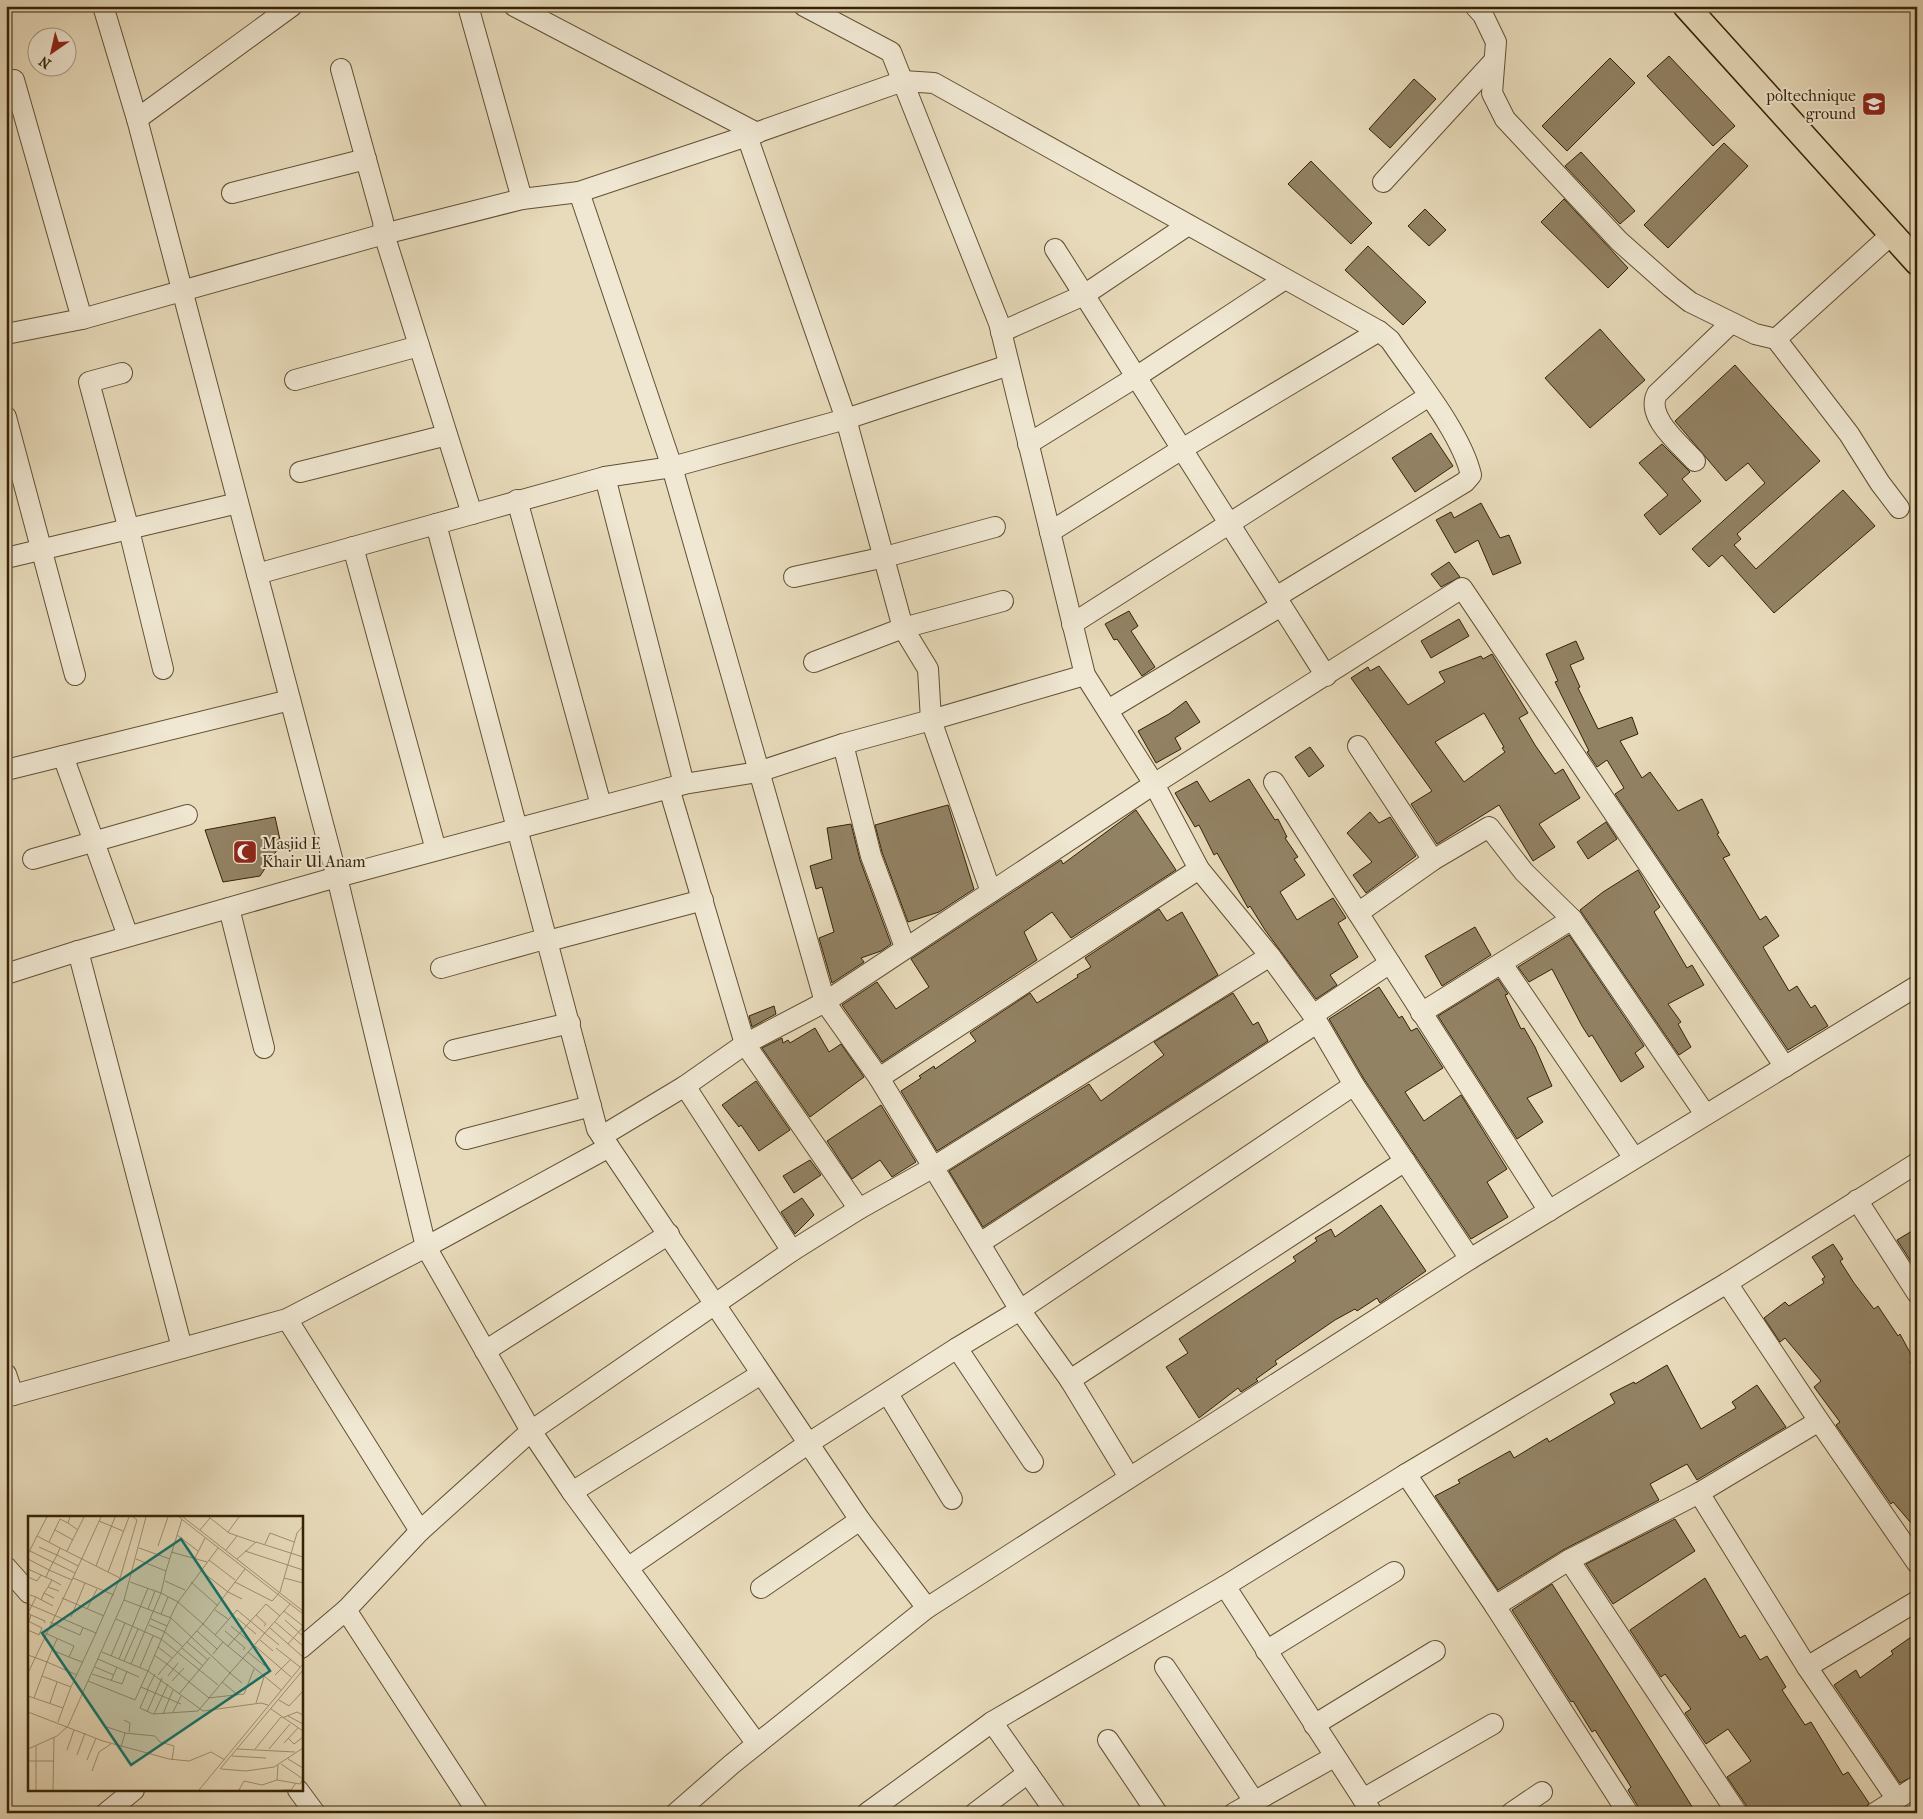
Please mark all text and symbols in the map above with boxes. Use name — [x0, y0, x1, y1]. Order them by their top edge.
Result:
north arrow — [28, 28, 78, 78]
text: N — [36, 52, 54, 72]
place label: poltechnique ground — [1765, 86, 1856, 123]
school or university icon: poltechnique ground — [1861, 91, 1887, 117]
place label: Masjid E Khair Ul Anam — [262, 834, 366, 871]
mosque icon: Masjid E Khair Ul Anam — [232, 839, 258, 865]
inset map — [28, 1516, 302, 1792]

